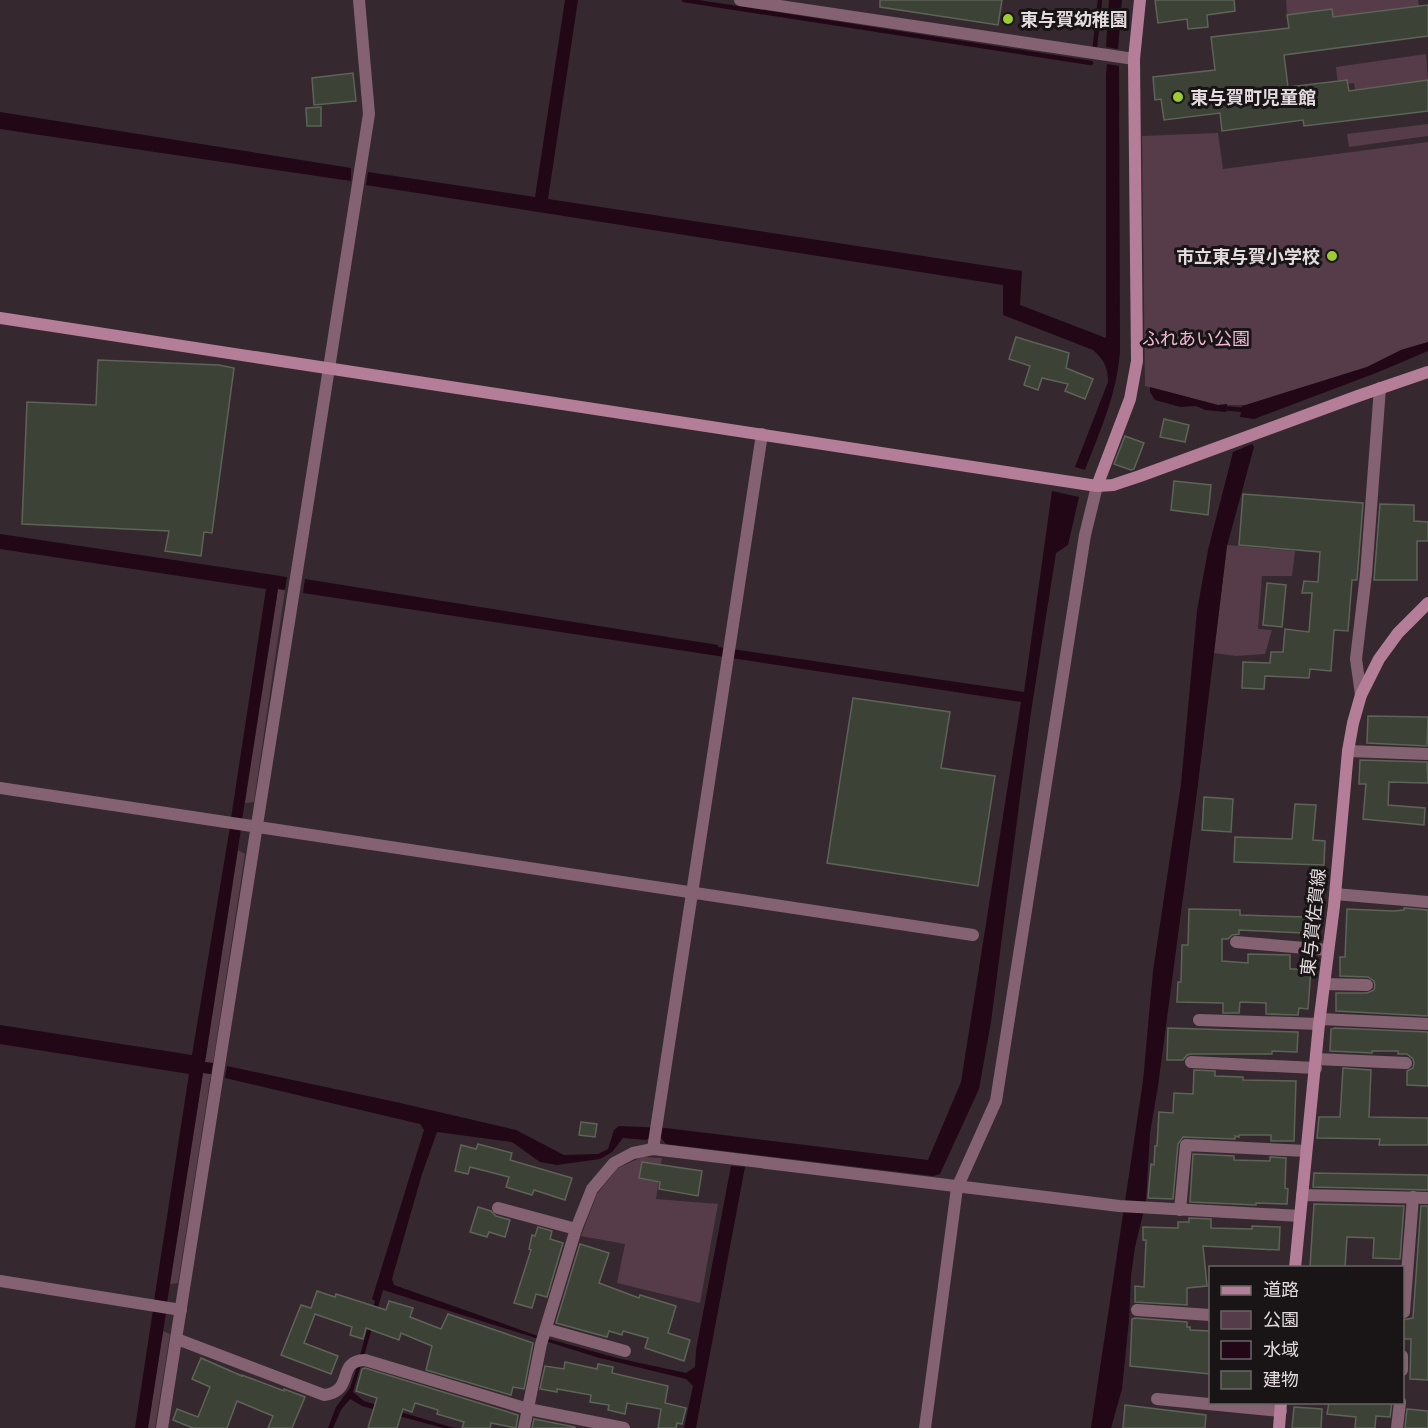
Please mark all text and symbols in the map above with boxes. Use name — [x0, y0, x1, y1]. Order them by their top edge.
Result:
place label: 東与賀幼稚園 — [1020, 7, 1128, 32]
marker: 東与賀幼稚園 — [1001, 12, 1015, 26]
place label: 東与賀町児童館 — [1190, 85, 1316, 110]
marker: 東与賀町児童館 — [1171, 90, 1185, 104]
place label: 市立東与賀小学校 — [1176, 244, 1320, 269]
marker: 市立東与賀小学校 — [1325, 249, 1339, 263]
park label: ふれあい公園 — [1142, 326, 1250, 351]
street label: 東与賀佐賀線 — [1295, 867, 1331, 977]
legend — [1209, 1266, 1404, 1404]
text: 道路 — [1263, 1277, 1299, 1302]
text: 公園 — [1263, 1307, 1299, 1332]
text: 水域 — [1263, 1337, 1299, 1362]
text: 建物 — [1263, 1367, 1299, 1392]

